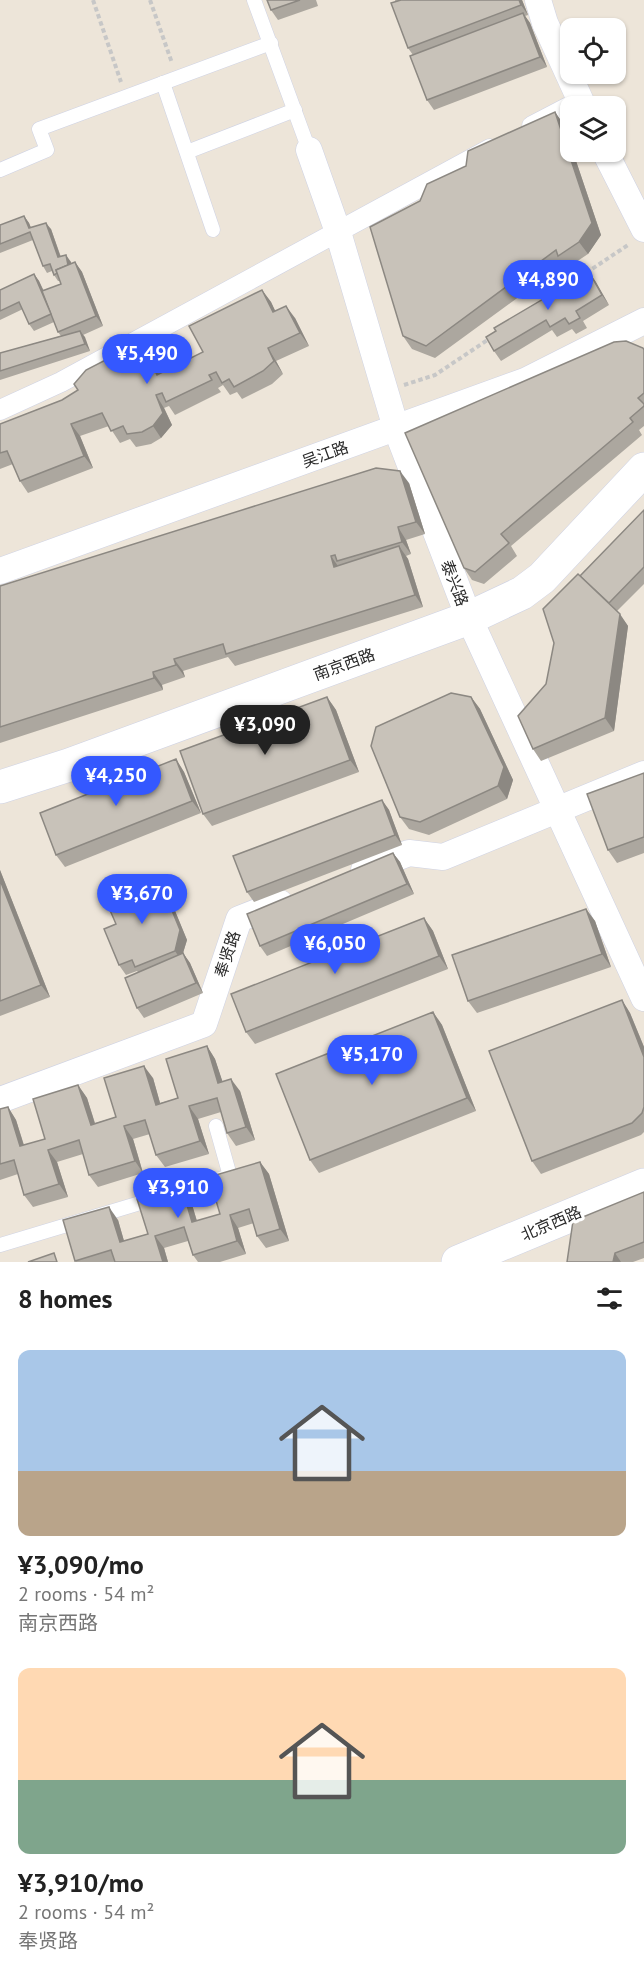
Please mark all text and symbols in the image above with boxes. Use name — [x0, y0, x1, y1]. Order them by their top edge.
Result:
map controls — [560, 18, 626, 162]
button: locate — [560, 18, 626, 84]
button: layers — [560, 96, 626, 162]
pin: ¥4,890 — [499, 260, 597, 311]
text: ¥4,890 — [517, 266, 579, 292]
pin: ¥5,490 — [98, 334, 196, 385]
text: ¥5,490 — [116, 340, 178, 366]
street label: 吴江路 — [299, 436, 351, 472]
street label: 泰兴路 — [437, 557, 473, 609]
street label: 南京西路 — [311, 644, 377, 684]
pin: ¥3,090 — [216, 705, 314, 756]
text: ¥3,090 — [234, 711, 296, 737]
pin: ¥4,250 — [67, 756, 165, 807]
text: ¥4,250 — [85, 762, 147, 788]
pin: ¥3,670 — [93, 874, 191, 925]
text: ¥3,670 — [111, 880, 173, 906]
pin: ¥6,050 — [286, 924, 384, 975]
street label: 奉贤路 — [210, 928, 244, 980]
text: ¥6,050 — [304, 930, 366, 956]
pin: ¥5,170 — [323, 1035, 421, 1086]
text: ¥5,170 — [341, 1041, 403, 1067]
pin: ¥3,910 — [129, 1168, 227, 1219]
text: ¥3,910 — [147, 1174, 209, 1200]
street label: 北京西路 — [518, 1201, 584, 1245]
text: 8 homes — [18, 1282, 113, 1315]
icon: filters — [593, 1282, 626, 1315]
icon: home — [268, 1389, 376, 1497]
text: ¥3,090/mo — [18, 1548, 144, 1581]
text: 2 rooms · 54 m² — [18, 1581, 154, 1607]
text: 南京西路 — [18, 1610, 98, 1636]
icon: home — [268, 1707, 376, 1815]
text: ¥3,910/mo — [18, 1866, 144, 1899]
text: 2 rooms · 54 m² — [18, 1899, 154, 1925]
text: 奉贤路 — [18, 1928, 78, 1954]

